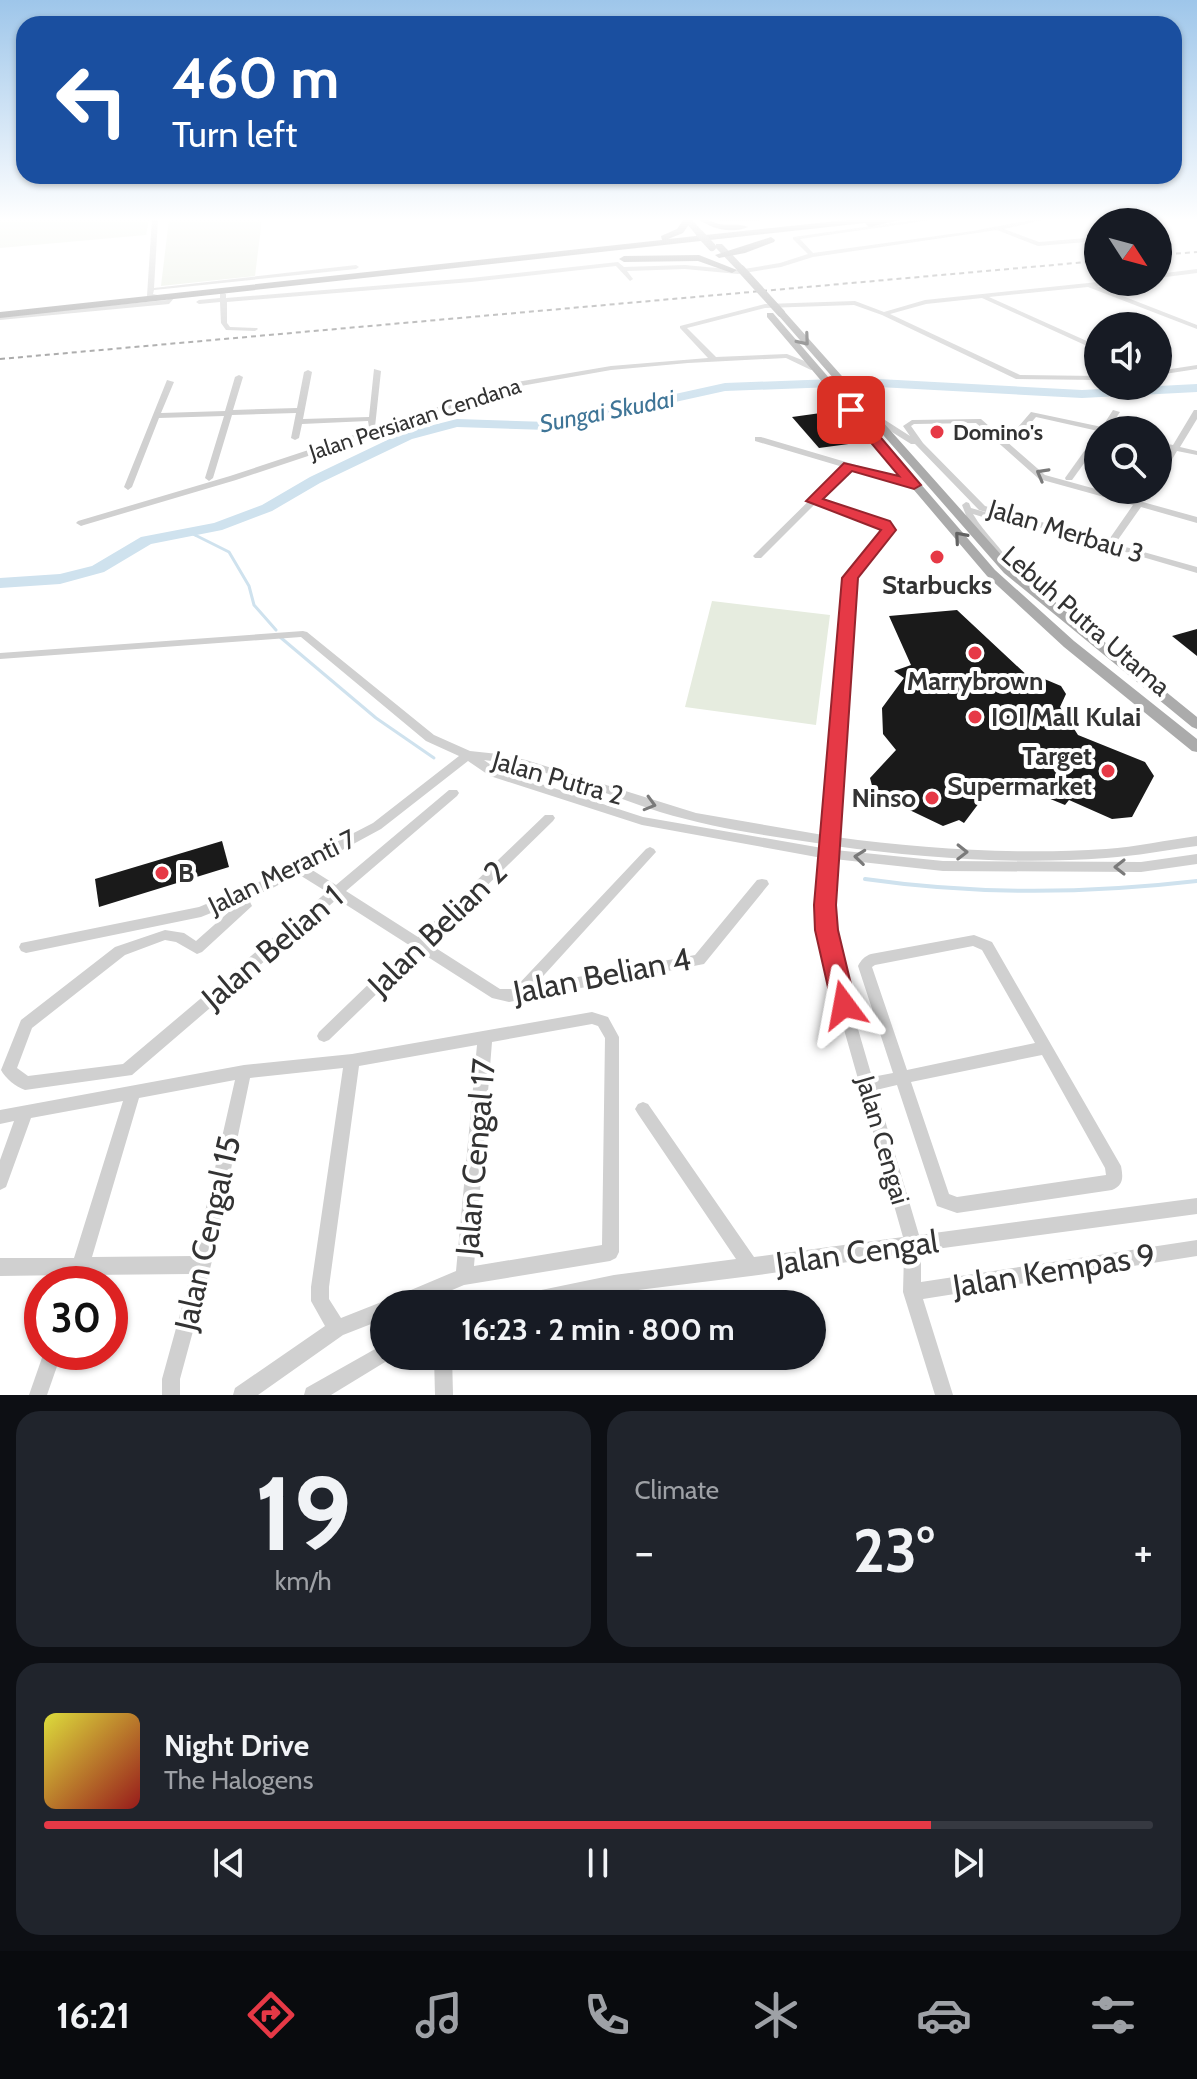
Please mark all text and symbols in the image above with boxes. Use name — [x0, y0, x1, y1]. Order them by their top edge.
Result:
text: 460 m — [172, 44, 339, 112]
icon: left — [40, 48, 144, 152]
text: Turn left — [172, 112, 297, 156]
north arrow — [1084, 208, 1172, 296]
map controls — [1084, 208, 1172, 504]
button: sound — [1084, 312, 1172, 400]
one-way arrow — [794, 331, 809, 346]
street label: Jalan Persiaran Cendana — [305, 372, 525, 466]
pin — [817, 376, 885, 444]
water label: Sungai Skudai — [537, 384, 678, 438]
icon: arrive — [829, 388, 873, 432]
button: search — [1084, 416, 1172, 504]
place label: Domino's — [953, 419, 1043, 446]
marker: Domino's — [928, 423, 946, 441]
one-way arrow — [1036, 469, 1050, 484]
street label: Jalan Merbau 3 — [984, 492, 1147, 570]
one-way arrow — [955, 532, 969, 547]
street label: Lebuh Putra Utama — [995, 539, 1177, 703]
marker: Starbucks — [928, 548, 946, 566]
place label: Starbucks — [882, 569, 992, 601]
marker: Marrybrown — [966, 644, 984, 662]
place label: Marrybrown — [907, 665, 1043, 697]
place label: IOI Mall Kulai — [991, 701, 1141, 733]
marker: IOI Mall Kulai — [966, 708, 984, 726]
place label: Target Supermarket — [947, 740, 1092, 802]
street label: Jalan Putra 2 — [488, 744, 627, 812]
marker: Target Supermarket — [1099, 762, 1117, 780]
place label: Ninso — [851, 782, 916, 814]
marker: Ninso — [923, 789, 941, 807]
one-way arrow — [643, 795, 657, 811]
street label: Jalan Meranti 7 — [202, 823, 361, 922]
one-way arrow — [956, 843, 969, 861]
one-way arrow — [853, 849, 866, 866]
street label: Jalan Belian 2 — [359, 852, 515, 1005]
place label: B — [178, 857, 194, 889]
one-way arrow — [1113, 858, 1126, 876]
marker: B — [153, 864, 171, 882]
street label: Jalan Belian 1 — [193, 877, 350, 1018]
street label: Jalan Belian 4 — [509, 939, 694, 1012]
position arrow — [802, 963, 886, 1047]
street label: Jalan Cengal 17 — [447, 1057, 503, 1258]
street label: Jalan Cengai — [849, 1071, 917, 1208]
street label: Jalan Cengal 15 — [165, 1132, 248, 1335]
street label: Jalan Cengal — [772, 1221, 941, 1283]
street label: Jalan Kempas 9 — [949, 1235, 1158, 1305]
speed limit sign: 30 — [24, 1266, 128, 1370]
text: 16:23 · 2 min · 800 m — [461, 1311, 735, 1348]
text: 19 — [255, 1450, 352, 1576]
text: Climate — [635, 1474, 719, 1506]
text: 23° — [853, 1514, 934, 1587]
text: − — [635, 1525, 654, 1578]
text: + — [1134, 1525, 1153, 1578]
text: km/h — [275, 1565, 332, 1597]
text: Night Drive — [164, 1727, 309, 1764]
text: The Halogens — [164, 1764, 313, 1796]
icon: previous — [207, 1841, 251, 1885]
icon: pause — [576, 1841, 620, 1885]
icon: next — [946, 1841, 990, 1885]
icon: directions — [243, 1987, 299, 2043]
icon: music — [411, 1987, 467, 2043]
icon: phone — [579, 1987, 635, 2043]
icon: climate — [748, 1987, 804, 2043]
icon: car — [916, 1987, 972, 2043]
icon: filters — [1085, 1987, 1141, 2043]
text: 16:21 — [56, 1993, 130, 2037]

